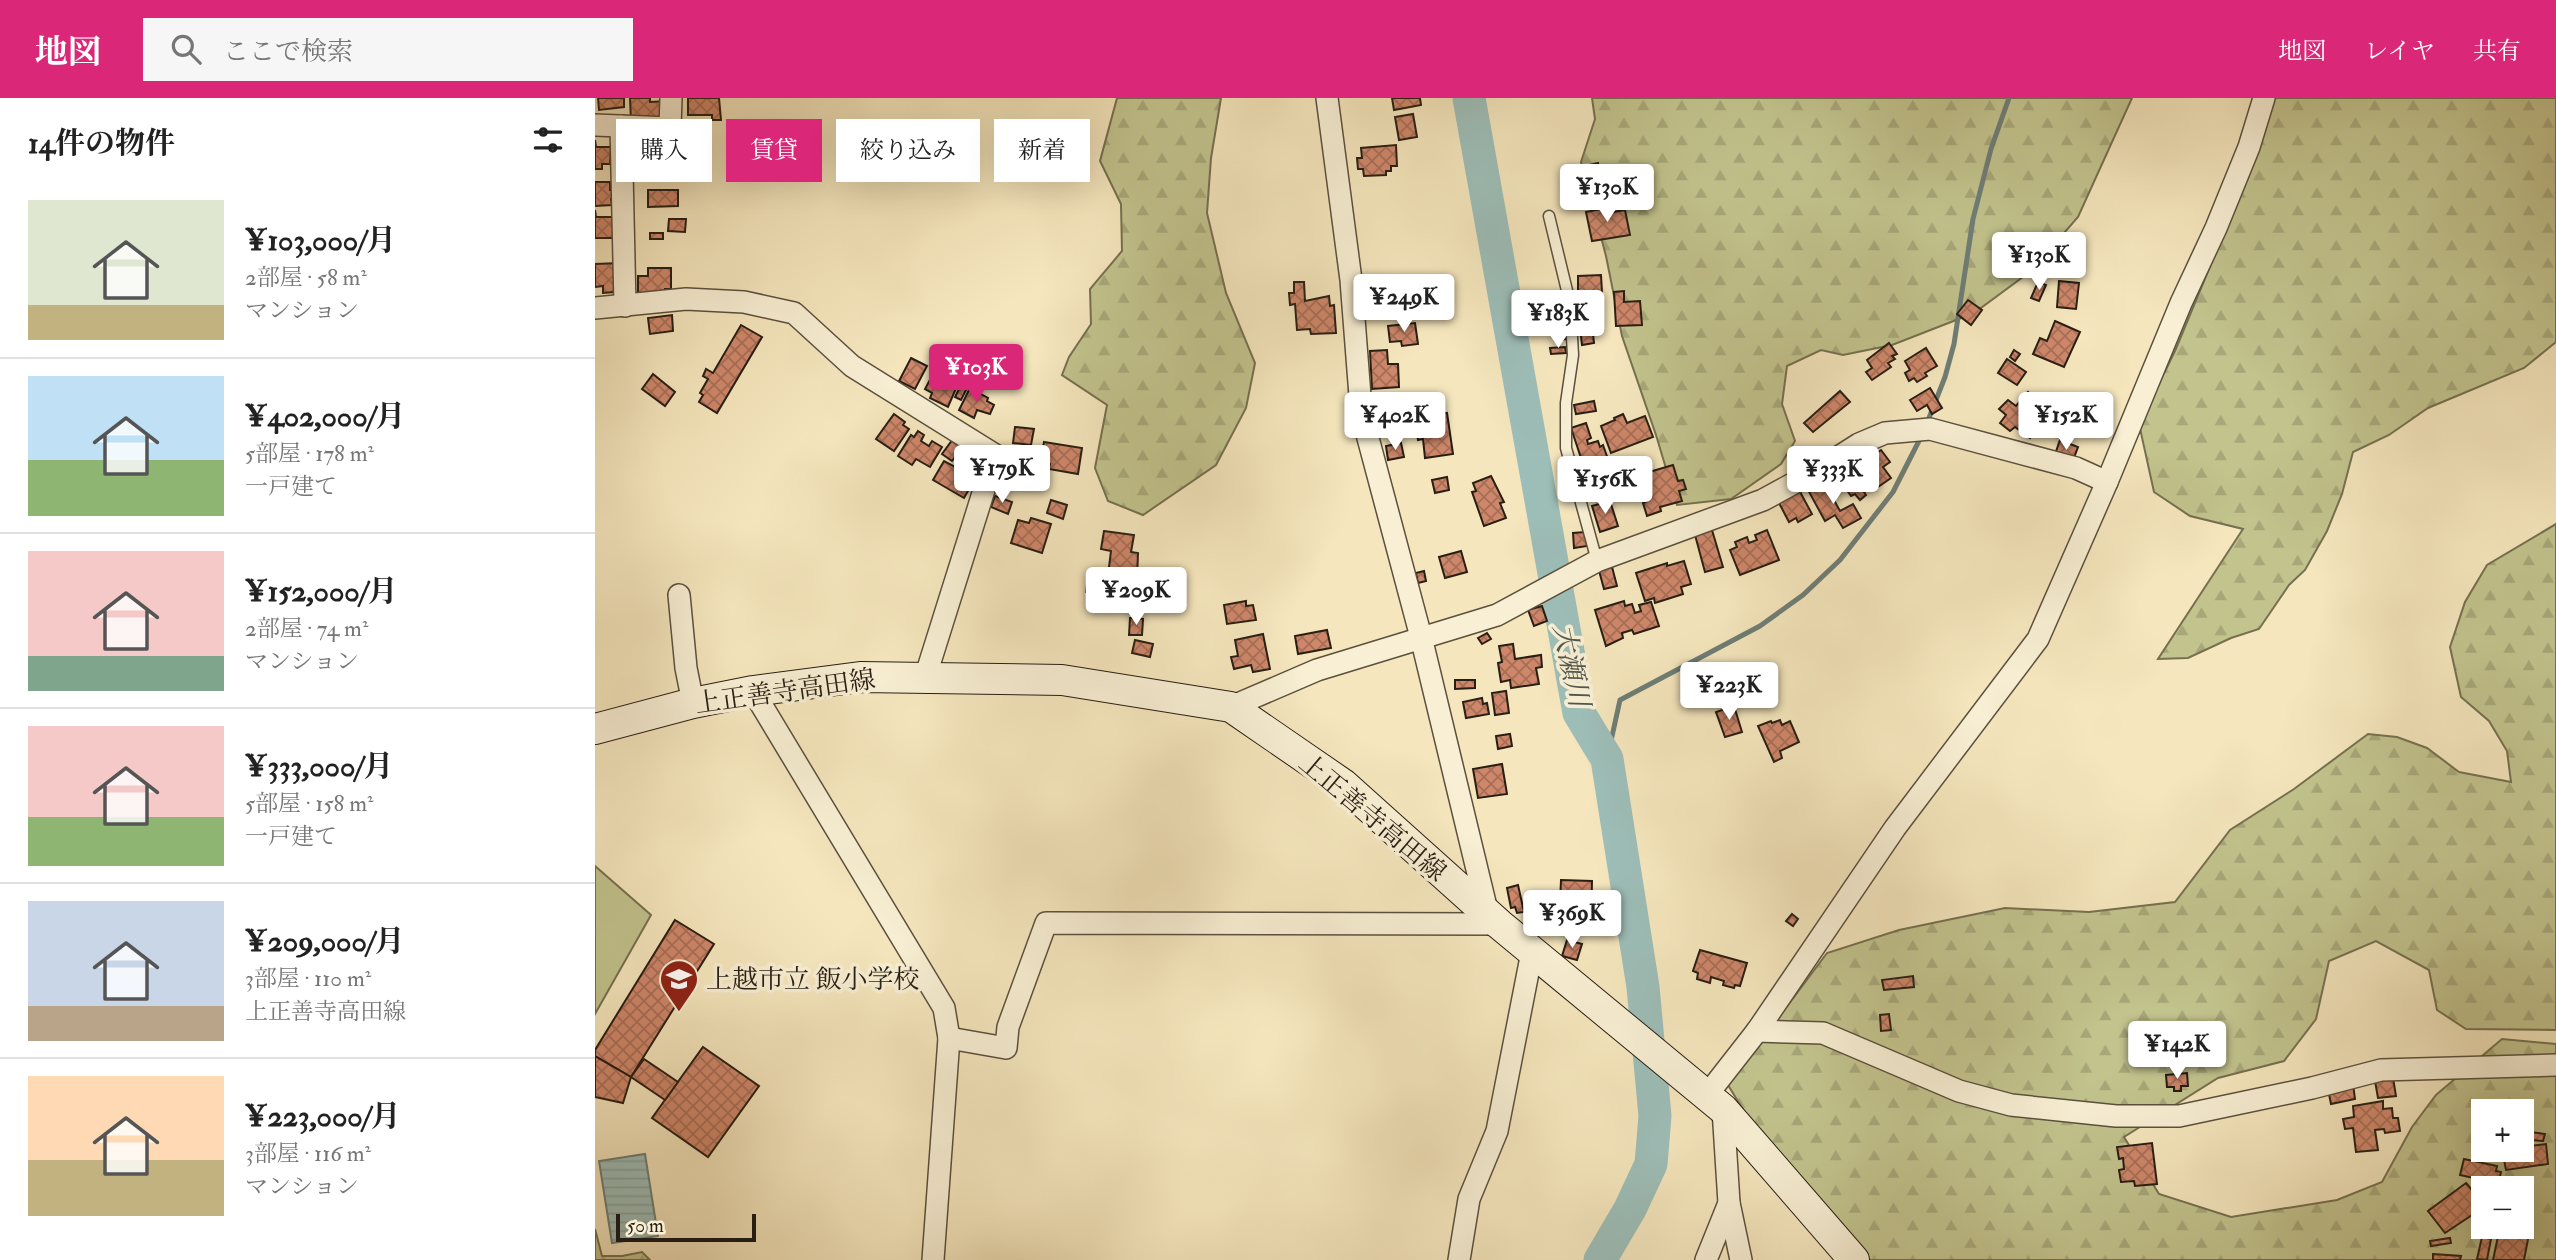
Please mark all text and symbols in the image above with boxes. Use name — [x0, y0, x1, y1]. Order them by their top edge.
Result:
search box — [143, 18, 633, 81]
icon: search — [167, 30, 205, 68]
text: 地図 — [35, 32, 101, 73]
text: ここで検索 — [223, 36, 353, 68]
text: 地図 — [2278, 36, 2326, 67]
text: レイヤ — [2364, 36, 2435, 67]
text: 共有 — [2473, 36, 2521, 67]
chip: 購入 — [616, 119, 712, 182]
chip: 賃貸 — [726, 119, 822, 182]
chip: 絞り込み — [836, 119, 980, 182]
chip: 新着 — [994, 119, 1090, 182]
icon: filters — [529, 121, 567, 159]
text: 14件の物件 — [28, 125, 175, 162]
pin: ¥130K — [1558, 164, 1656, 224]
text: ¥130K — [1576, 172, 1638, 201]
text: ¥103,000/月 — [245, 222, 396, 259]
icon: home — [84, 228, 168, 312]
pin: ¥130K — [1990, 232, 2088, 292]
text: ¥130K — [2008, 240, 2070, 269]
text: 2部屋 · 58 m² — [245, 263, 367, 292]
pin: ¥249K — [1355, 274, 1453, 334]
text: ¥249K — [1369, 282, 1439, 311]
pin: ¥183K — [1509, 290, 1607, 350]
text: マンション — [245, 296, 359, 325]
text: ¥183K — [1527, 298, 1589, 327]
pin: ¥103K — [927, 344, 1025, 404]
text: ¥103K — [945, 352, 1007, 381]
pin: ¥402K — [1346, 392, 1444, 452]
pin: ¥152K — [2017, 392, 2115, 452]
text: ¥402,000/月 — [245, 398, 405, 435]
text: ¥402K — [1360, 400, 1430, 429]
text: ¥152K — [2034, 400, 2098, 429]
icon: home — [84, 404, 168, 488]
text: 5部屋 · 178 m² — [245, 439, 374, 468]
pin: ¥179K — [953, 446, 1051, 505]
pin: ¥333K — [1784, 446, 1882, 506]
text: ¥179K — [970, 453, 1034, 482]
text: ¥333K — [1803, 454, 1863, 483]
pin: ¥156K — [1556, 456, 1654, 516]
text: ¥156K — [1573, 464, 1637, 493]
text: 一戸建て — [245, 472, 337, 501]
pin: ¥209K — [1087, 568, 1185, 627]
text: ¥152,000/月 — [245, 573, 398, 610]
text: ¥209K — [1102, 575, 1170, 604]
icon: home — [84, 579, 168, 663]
text: 2部屋 · 74 m² — [245, 614, 368, 643]
water label: 大瀬川 — [1545, 621, 1597, 713]
text: マンション — [245, 647, 359, 676]
pin: ¥223K — [1680, 662, 1778, 722]
street label: 上正善寺高田線 — [693, 663, 877, 721]
text: ¥223K — [1696, 670, 1762, 699]
street label: 上正善寺高田線 — [1292, 747, 1452, 889]
text: ¥333,000/月 — [245, 748, 393, 785]
icon: home — [84, 754, 168, 838]
text: 5部屋 · 158 m² — [245, 789, 374, 818]
text: 一戸建て — [245, 822, 337, 851]
pin: ¥369K — [1523, 890, 1621, 950]
text: ¥369K — [1539, 898, 1605, 927]
text: ¥209,000/月 — [245, 923, 405, 960]
icon: home — [84, 929, 168, 1013]
school or university icon: 上越市立 飯小学校 — [658, 958, 700, 1013]
text: 3部屋 · 110 m² — [245, 964, 371, 993]
place label: 上越市立 飯小学校 — [706, 964, 919, 996]
text: 上正善寺高田線 — [245, 997, 406, 1026]
pin: ¥142K — [2128, 1021, 2226, 1081]
text: ¥142K — [2144, 1029, 2210, 1058]
text: ¥223,000/月 — [245, 1098, 401, 1135]
map controls — [2471, 1099, 2534, 1239]
button: + — [2471, 1099, 2534, 1162]
icon: home — [84, 1104, 168, 1188]
text: 3部屋 · 116 m² — [245, 1139, 371, 1168]
text: マンション — [245, 1172, 359, 1201]
button: − — [2471, 1176, 2534, 1239]
scale bar — [616, 1211, 756, 1243]
text: 50 m — [627, 1214, 664, 1238]

